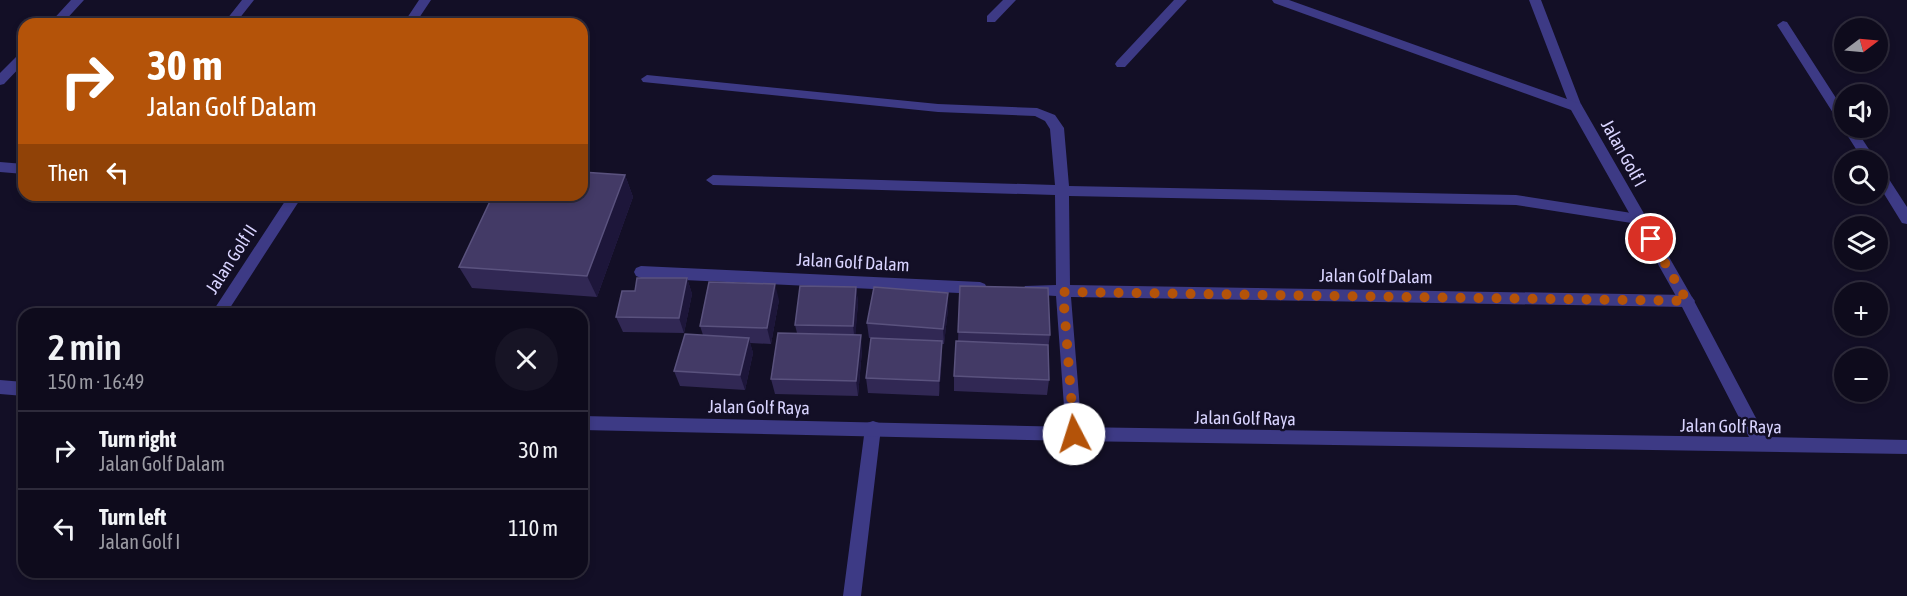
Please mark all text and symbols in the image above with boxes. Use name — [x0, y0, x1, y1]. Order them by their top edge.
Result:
north arrow — [1834, 18, 1888, 72]
map controls — [1834, 18, 1888, 402]
text: 30 m — [147, 41, 222, 89]
icon: right — [48, 42, 126, 120]
button: sound — [1834, 84, 1888, 138]
text: Jalan Golf Dalam — [147, 91, 317, 122]
street label: Jalan Golf I — [1597, 116, 1651, 190]
button: search — [1834, 150, 1888, 204]
icon: left — [101, 156, 134, 189]
text: Then — [48, 160, 89, 186]
pin — [1625, 213, 1676, 264]
button: layers — [1834, 216, 1888, 270]
street label: Jalan Golf II — [201, 221, 261, 297]
icon: arrive — [1634, 222, 1667, 255]
street label: Jalan Golf Dalam — [796, 249, 910, 275]
street label: Jalan Golf Dalam — [1319, 265, 1433, 287]
button: + — [1834, 282, 1888, 336]
text: 2 min — [48, 326, 122, 368]
button: close — [495, 328, 558, 391]
button: − — [1834, 348, 1888, 402]
text: 150 m · 16:49 — [48, 370, 144, 393]
street label: Jalan Golf Raya — [708, 396, 810, 418]
position arrow — [1042, 402, 1106, 466]
street label: Jalan Golf Raya — [1194, 407, 1296, 429]
street label: Jalan Golf Raya — [1680, 415, 1782, 437]
text: Turn right — [99, 426, 176, 452]
icon: right — [48, 434, 81, 467]
text: 30 m — [518, 437, 558, 463]
text: Jalan Golf Dalam — [99, 452, 225, 475]
text: Turn left — [99, 504, 166, 530]
icon: left — [48, 512, 81, 545]
text: 110 m — [508, 515, 558, 541]
text: Jalan Golf I — [99, 530, 180, 553]

